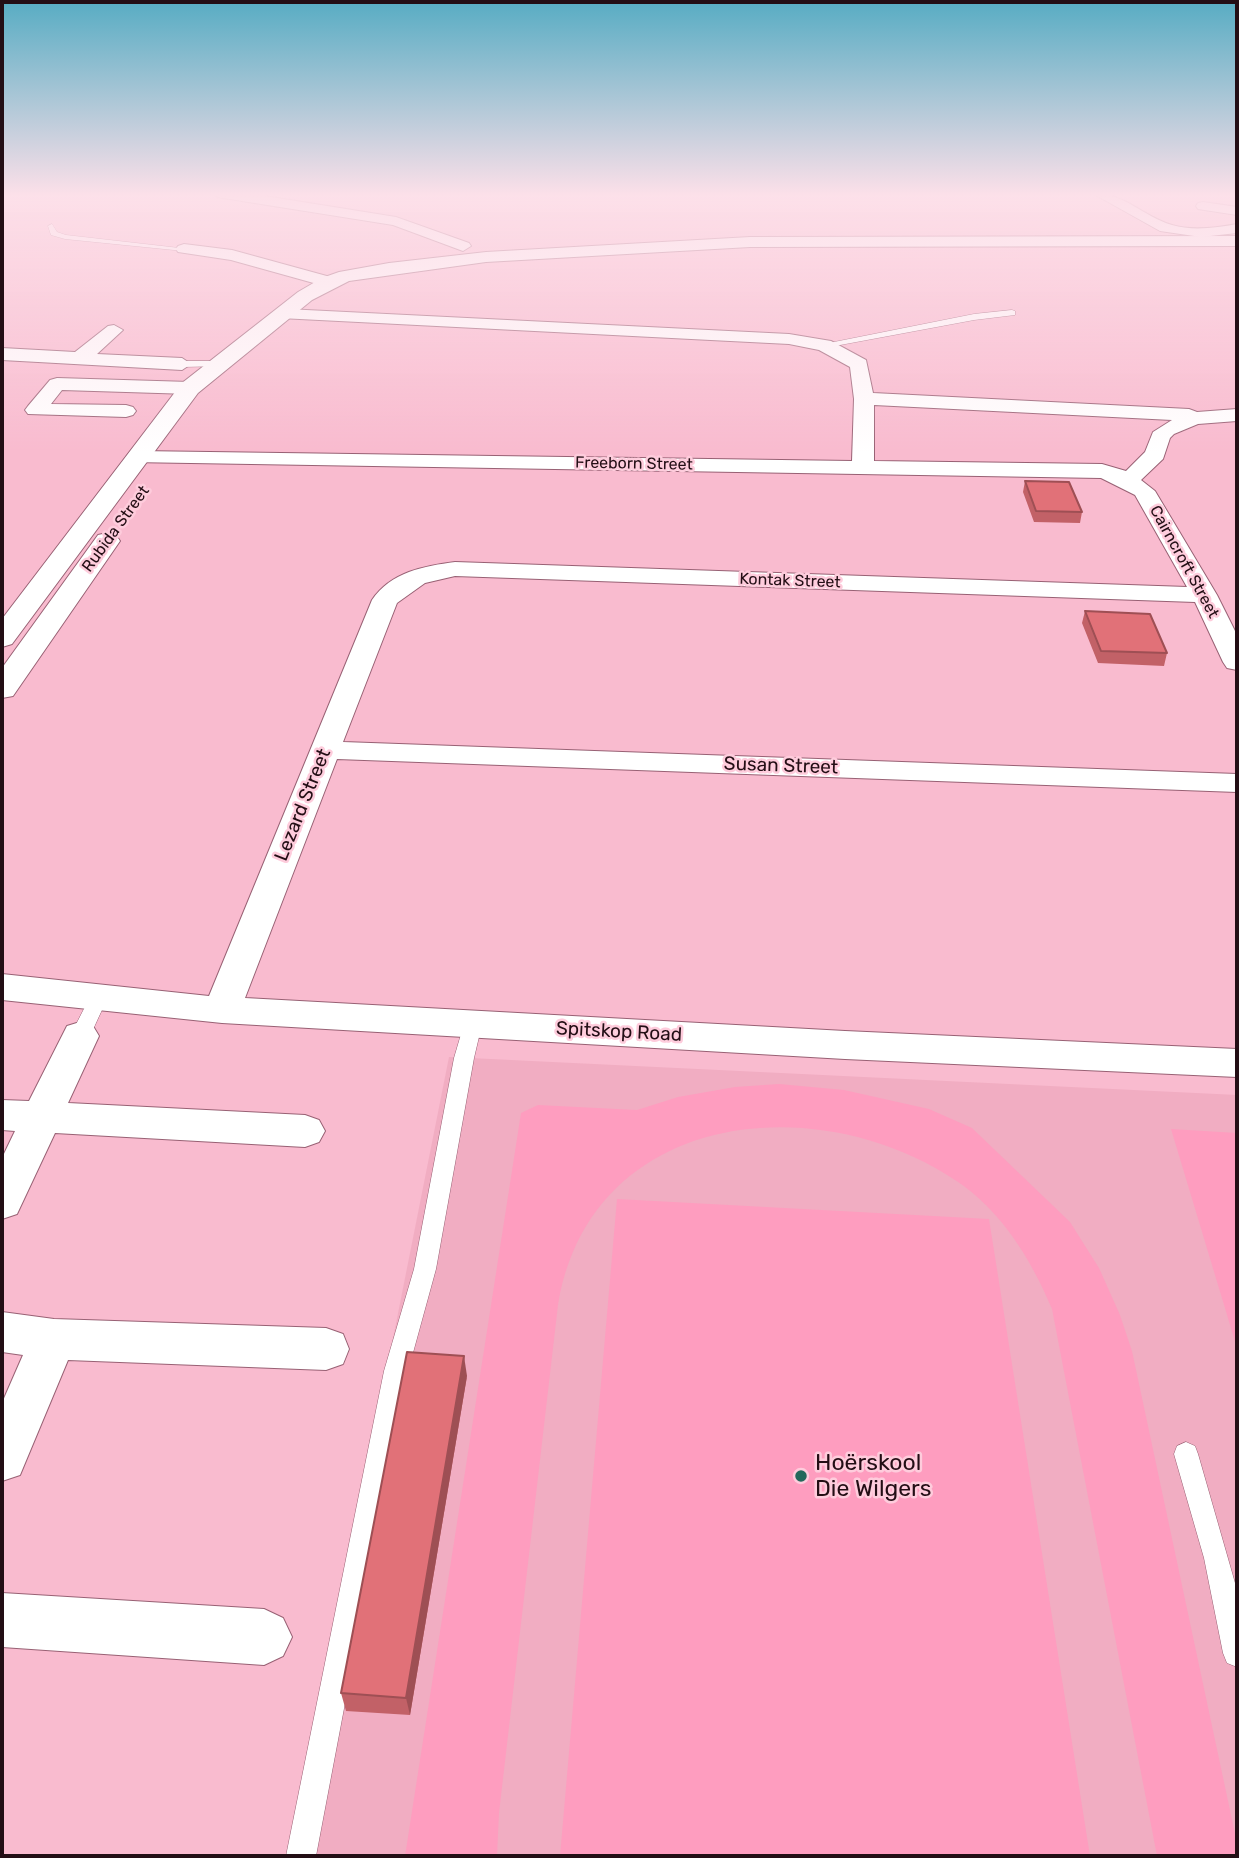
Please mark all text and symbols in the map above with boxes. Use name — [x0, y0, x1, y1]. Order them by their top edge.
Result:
street label: Freeborn Street — [575, 453, 693, 475]
street label: Rubida Street — [78, 482, 154, 576]
street label: Cairncroft Street — [1145, 502, 1223, 622]
street label: Kontak Street — [739, 570, 841, 592]
street label: Lezard Street — [270, 745, 336, 865]
street label: Susan Street — [723, 753, 839, 779]
street label: Spitskop Road — [555, 1017, 683, 1047]
place label: Hoërskool Die Wilgers — [815, 1449, 932, 1503]
marker: Hoërskool Die Wilgers — [793, 1468, 809, 1484]

